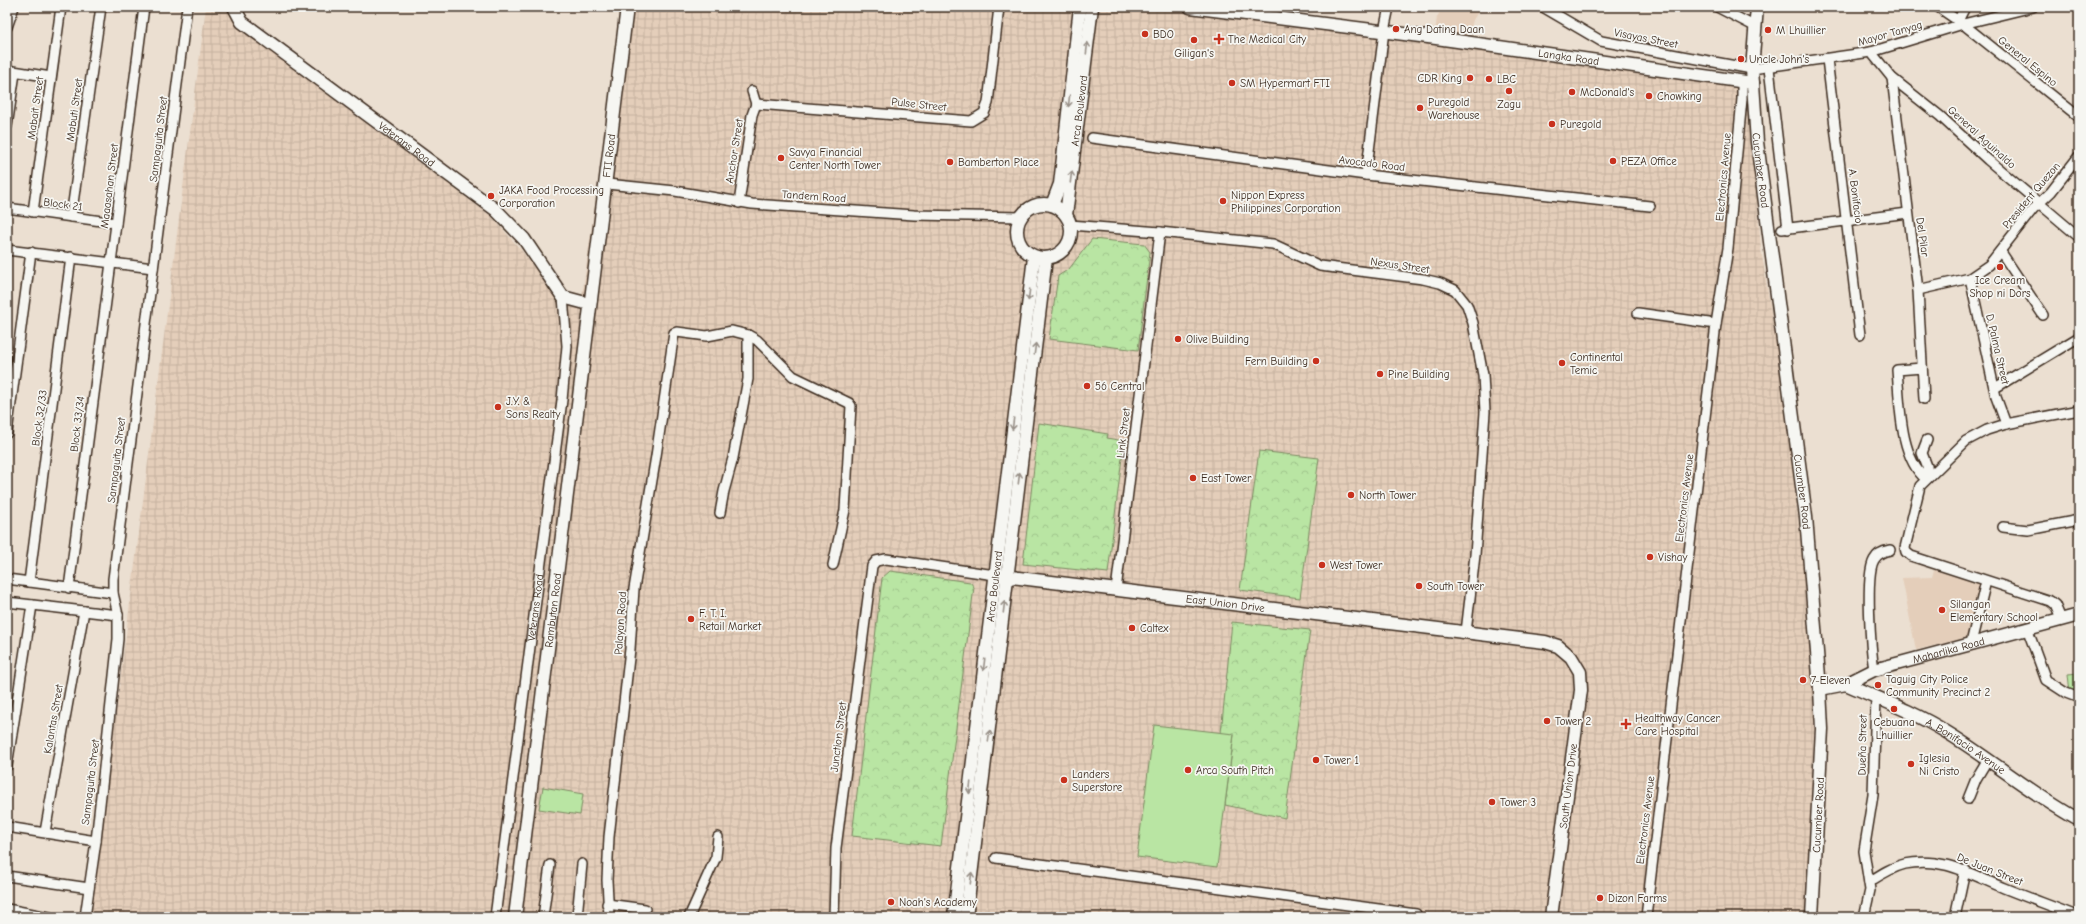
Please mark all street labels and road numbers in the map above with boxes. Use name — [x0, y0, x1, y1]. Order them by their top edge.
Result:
street label: Mayor Tanyag — [1857, 18, 1924, 49]
street label: Visayas Street — [1613, 26, 1680, 51]
street label: General Espino — [1995, 34, 2060, 89]
street label: Langka Road — [1537, 47, 1600, 68]
street label: Mabait Street — [25, 75, 46, 140]
street label: Arca Boulevard — [1069, 75, 1090, 147]
street label: Mabuti Street — [64, 77, 85, 142]
street label: Sampaguita Street — [147, 95, 170, 183]
street label: Pulse Street — [891, 95, 948, 114]
street label: General Aguinaldo — [1945, 103, 2018, 171]
street label: Anchor Street — [723, 117, 746, 184]
street label: Veterans Road — [376, 119, 437, 170]
street label: Electronics Avenue — [1713, 132, 1734, 222]
street label: Cucumber Road — [1749, 132, 1772, 209]
street label: FTI Road — [600, 133, 618, 178]
street label: Maaasahan Street — [98, 142, 121, 229]
street label: Avocado Road — [1338, 153, 1406, 174]
street label: President Quezon — [2000, 160, 2063, 231]
street label: A. Bonifacio — [1846, 168, 1865, 224]
street label: Tandem Road — [781, 188, 847, 205]
street label: Block 21 — [42, 195, 83, 214]
street label: Del Pilar — [1913, 217, 1932, 258]
street label: Nexus Street — [1370, 255, 1431, 276]
street label: D. Palma Street — [1983, 313, 2012, 386]
street label: Block 32/33 — [29, 389, 50, 447]
street label: Block 33/34 — [68, 395, 87, 453]
street label: Link Street — [1114, 406, 1133, 459]
street label: Sampaguita Street — [105, 416, 128, 504]
street label: Electronics Avenue — [1673, 453, 1696, 543]
street label: Cucumber Road — [1791, 453, 1813, 530]
street label: Arca Boulevard — [984, 550, 1005, 623]
street label: Rambutan Road — [542, 572, 564, 648]
street label: Veterans Road — [525, 573, 546, 642]
street label: Palayan Road — [612, 591, 629, 655]
street label: East Union Drive — [1185, 592, 1266, 615]
street label: Maharlika Road — [1911, 635, 1986, 666]
street label: Kalantas Street — [41, 683, 66, 755]
street label: Junction Street — [828, 700, 849, 773]
street label: Dueña Street — [1855, 714, 1870, 776]
street label: A. Bonifacio Avenue — [1923, 716, 2008, 777]
street label: Sampaguita Street — [79, 738, 102, 826]
street label: South Union Drive — [1557, 742, 1580, 829]
street label: Electronics Avenue — [1634, 775, 1657, 865]
street label: Cucumber Road — [1810, 777, 1827, 853]
street label: De Juan Street — [1955, 850, 2025, 889]

